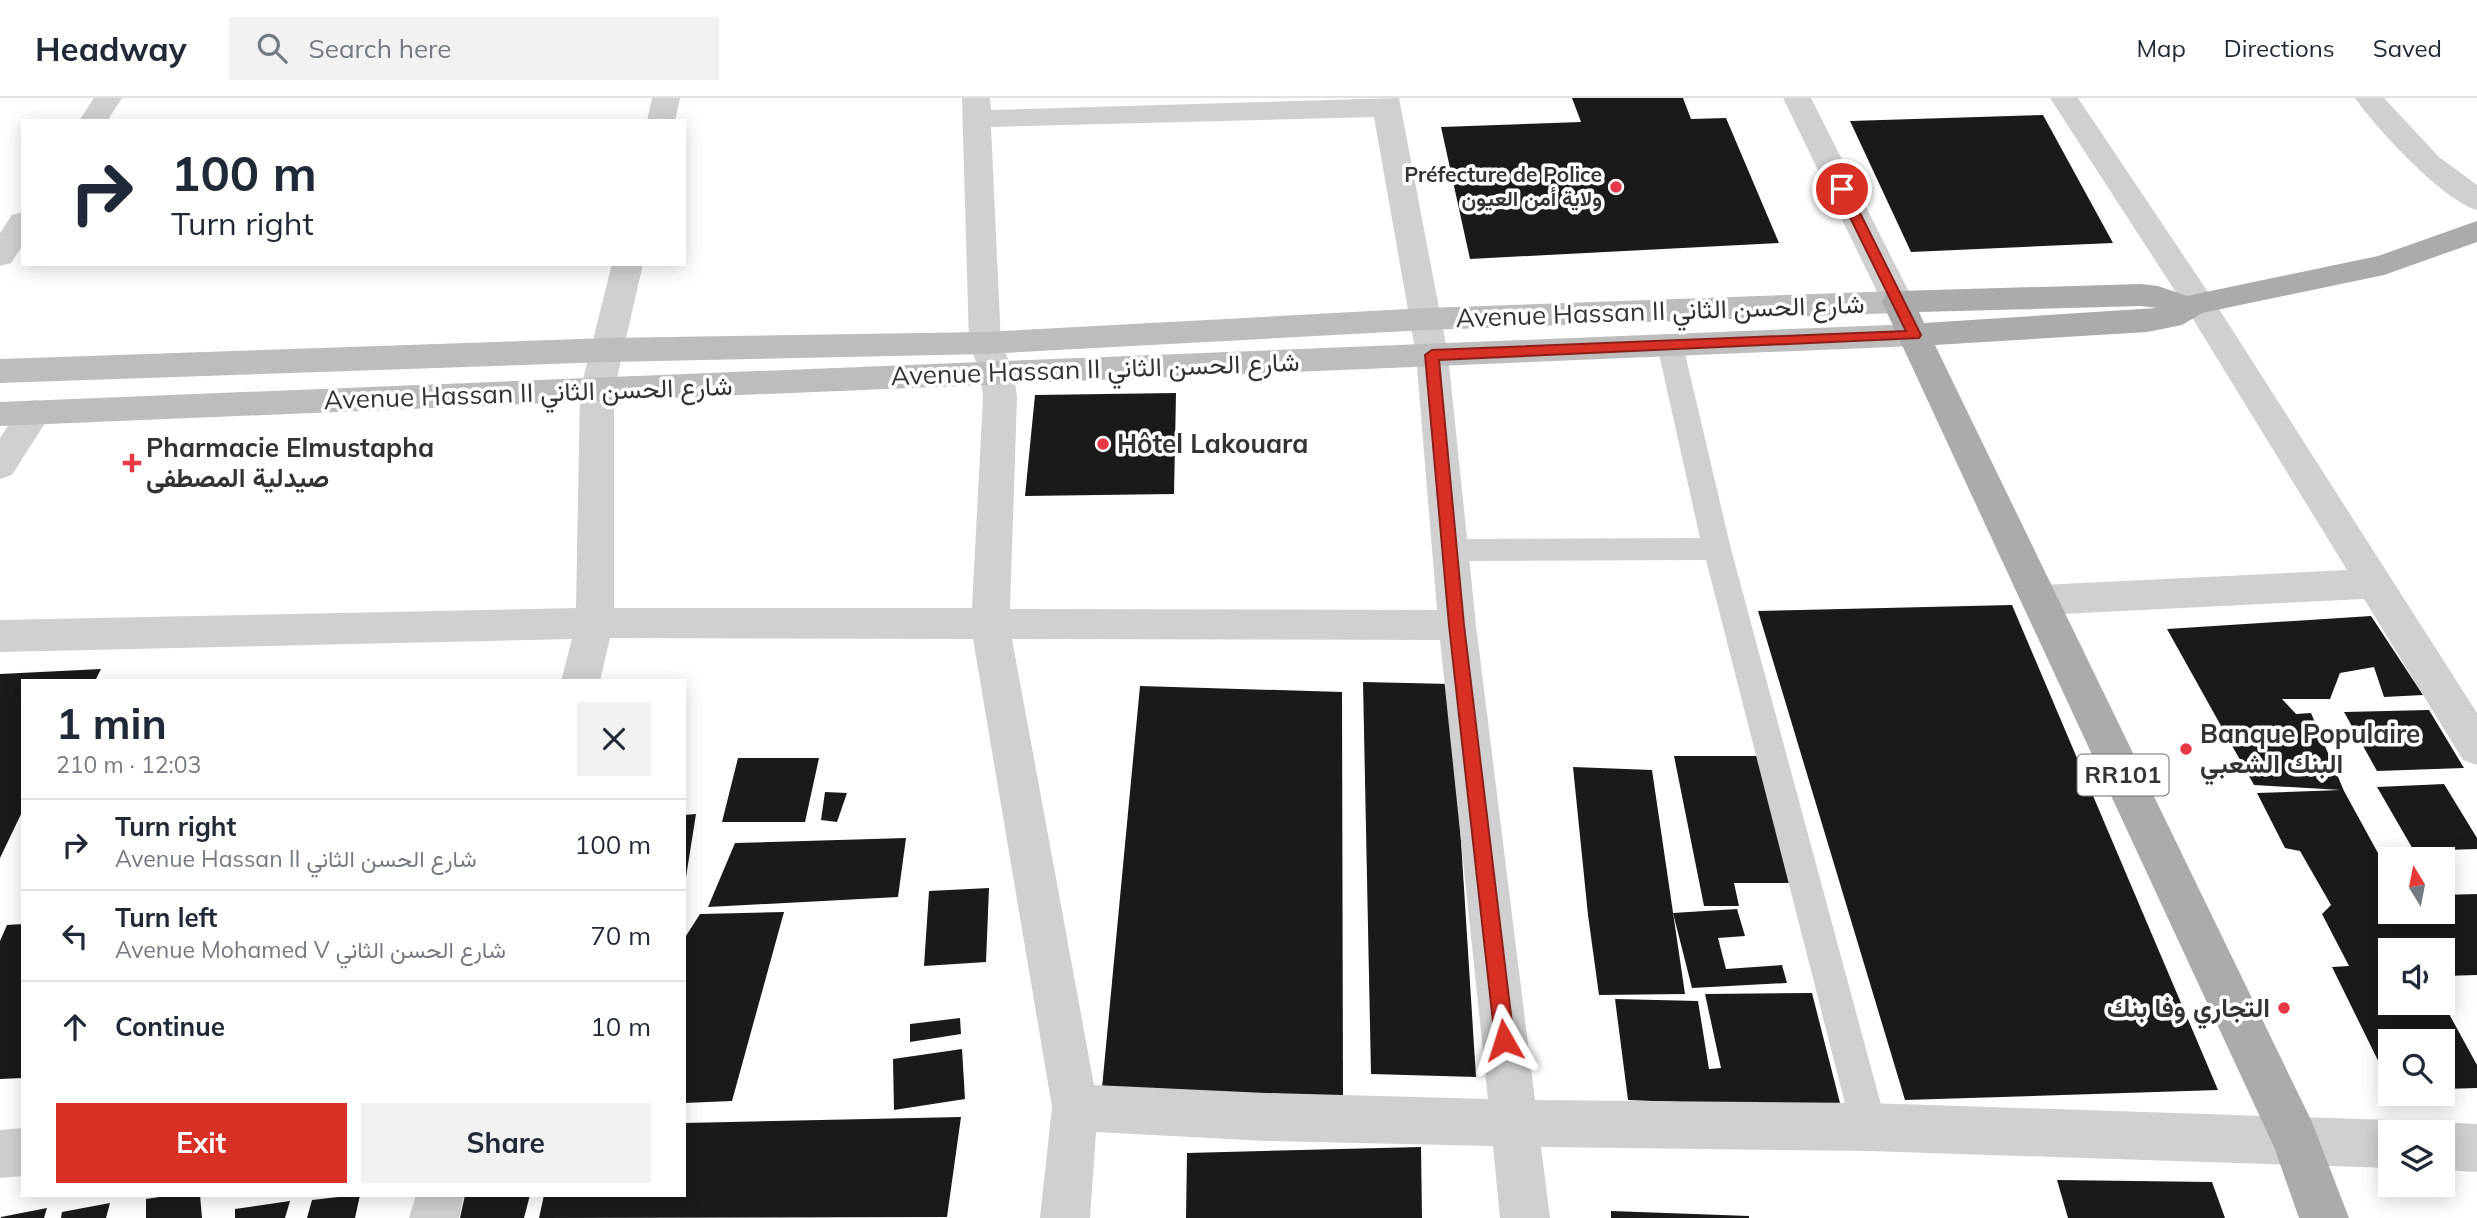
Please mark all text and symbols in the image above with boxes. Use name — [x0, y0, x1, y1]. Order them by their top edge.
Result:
search box — [229, 17, 719, 80]
text: Headway — [35, 28, 187, 69]
icon: search — [253, 29, 291, 67]
text: Search here — [309, 32, 451, 65]
text: Map — [2136, 33, 2186, 63]
text: Directions — [2224, 33, 2335, 63]
text: Saved — [2373, 33, 2442, 63]
text: 100 m — [171, 142, 317, 203]
icon: right — [56, 147, 147, 238]
pin — [1812, 159, 1872, 219]
place label: Préfecture de Police ولاية أمن العيون — [1404, 161, 1602, 212]
icon: arrive — [1823, 170, 1861, 208]
marker: Préfecture de Police ولاية أمن العيون — [1608, 179, 1624, 195]
text: Turn right — [171, 203, 314, 243]
street label: Avenue Hassan II شارع الحسن الثاني — [1455, 287, 1865, 339]
street label: Avenue Hassan II شارع الحسن الثاني — [890, 345, 1300, 397]
street label: Avenue Hassan II شارع الحسن الثاني — [323, 369, 733, 421]
place label: Hôtel Lakouara — [1117, 427, 1308, 460]
place label: Pharmacie Elmustapha صيدلية المصطفى — [146, 431, 434, 494]
marker: Hôtel Lakouara — [1095, 436, 1111, 452]
marker: Pharmacie Elmustapha صيدلية المصطفى — [124, 455, 140, 471]
text: 1 min — [56, 697, 167, 750]
button: close — [577, 702, 651, 776]
place label: Banque Populaire البنك الشعبي — [2200, 717, 2420, 786]
marker: Banque Populaire البنك الشعبي — [2178, 741, 2194, 757]
text: 210 m · 12:03 — [56, 750, 201, 779]
road number: RR101 — [2078, 754, 2168, 796]
text: Turn right — [115, 810, 236, 843]
icon: right — [56, 826, 94, 864]
text: 100 m — [575, 828, 651, 861]
text: Avenue Hassan II شارع الحسن الثاني — [115, 844, 477, 873]
north arrow — [2378, 847, 2455, 924]
map controls — [2378, 847, 2455, 1197]
text: Turn left — [115, 901, 217, 934]
icon: left — [56, 917, 94, 955]
text: 70 m — [590, 919, 651, 952]
text: Avenue Mohamed V شارع الحسن الثاني — [115, 935, 506, 964]
button: sound — [2378, 938, 2455, 1015]
place label: التجاري وفا بنك — [2107, 991, 2270, 1030]
marker: التجاري وفا بنك — [2276, 1000, 2292, 1016]
position arrow — [1467, 1003, 1541, 1077]
icon: ahead — [56, 1008, 94, 1046]
text: Continue — [115, 1010, 225, 1043]
text: 10 m — [590, 1010, 651, 1043]
button: search — [2378, 1029, 2455, 1106]
button: Exit — [56, 1103, 347, 1183]
button: Share — [361, 1103, 651, 1183]
button: layers — [2378, 1120, 2455, 1197]

